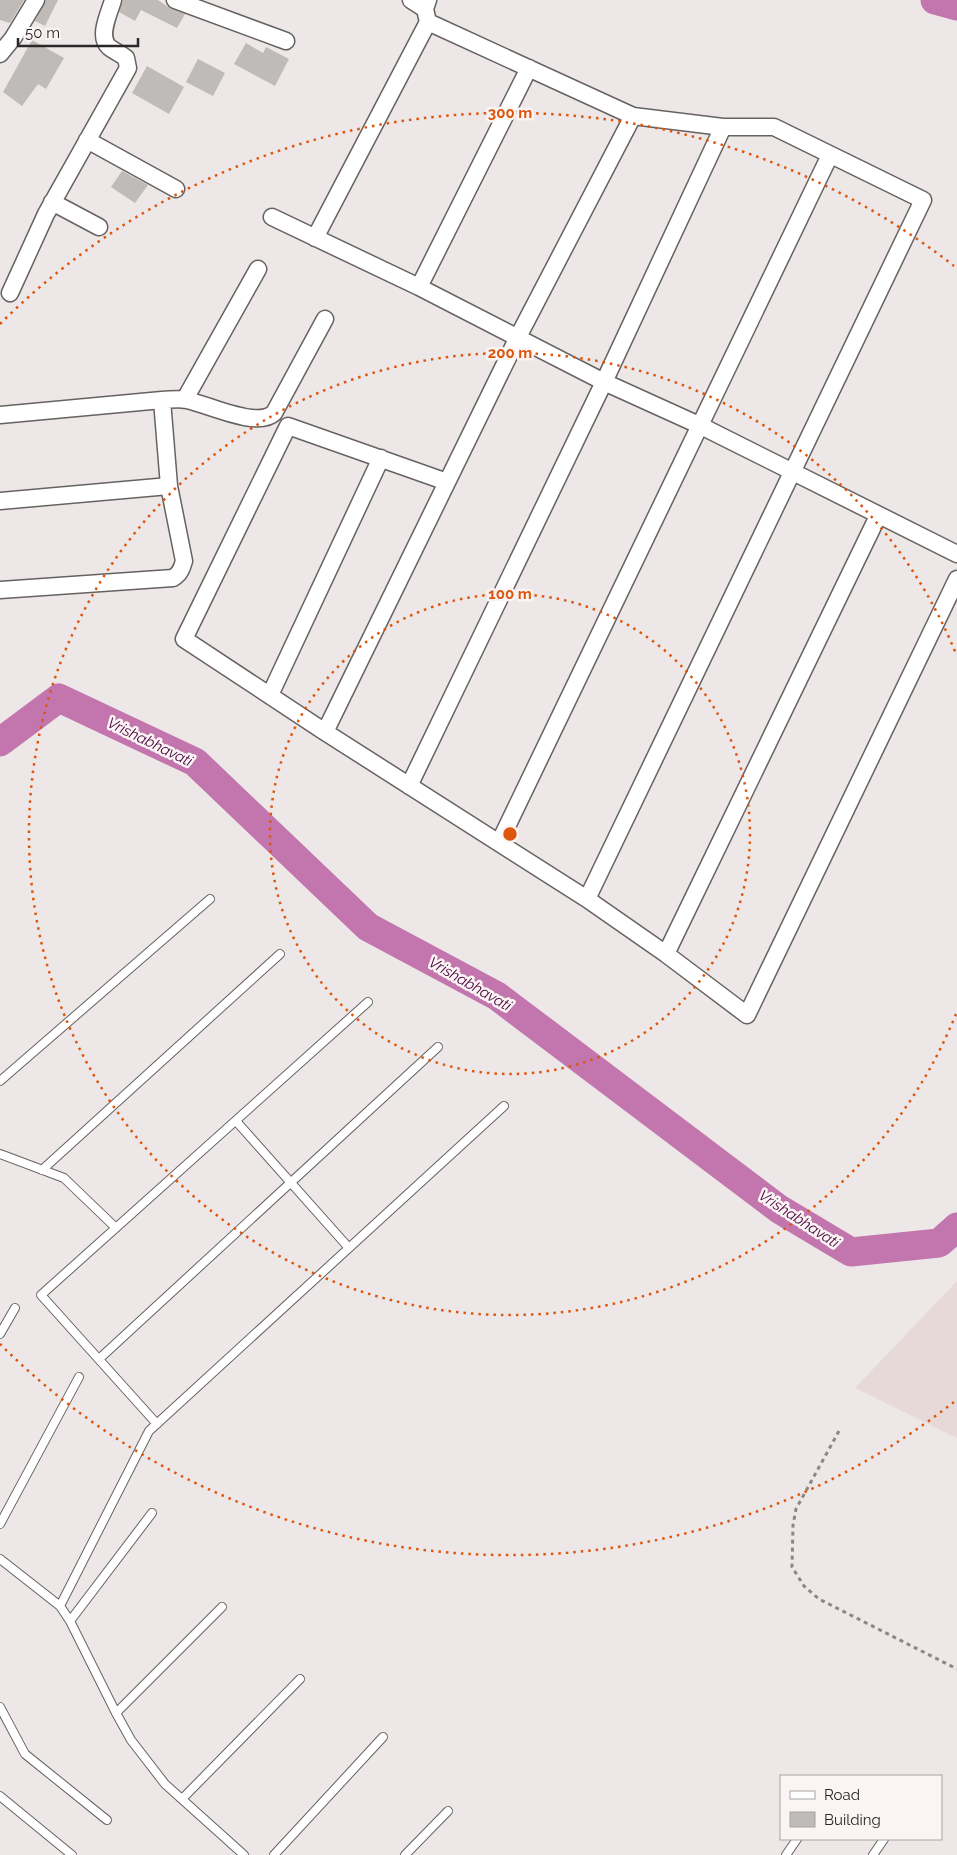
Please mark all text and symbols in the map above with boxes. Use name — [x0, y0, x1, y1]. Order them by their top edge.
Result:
scale bar — [18, 15, 138, 47]
text: 50 m — [25, 24, 60, 42]
text: 300 m — [488, 104, 532, 122]
text: 200 m — [488, 344, 532, 362]
text: 100 m — [488, 585, 532, 603]
water label: Vrishabhavati — [105, 714, 196, 771]
centre of rings — [501, 825, 519, 843]
water label: Vrishabhavati — [426, 953, 515, 1015]
water label: Vrishabhavati — [755, 1186, 843, 1252]
legend — [780, 1775, 942, 1840]
text: Road — [824, 1786, 860, 1804]
text: Building — [824, 1811, 881, 1829]

